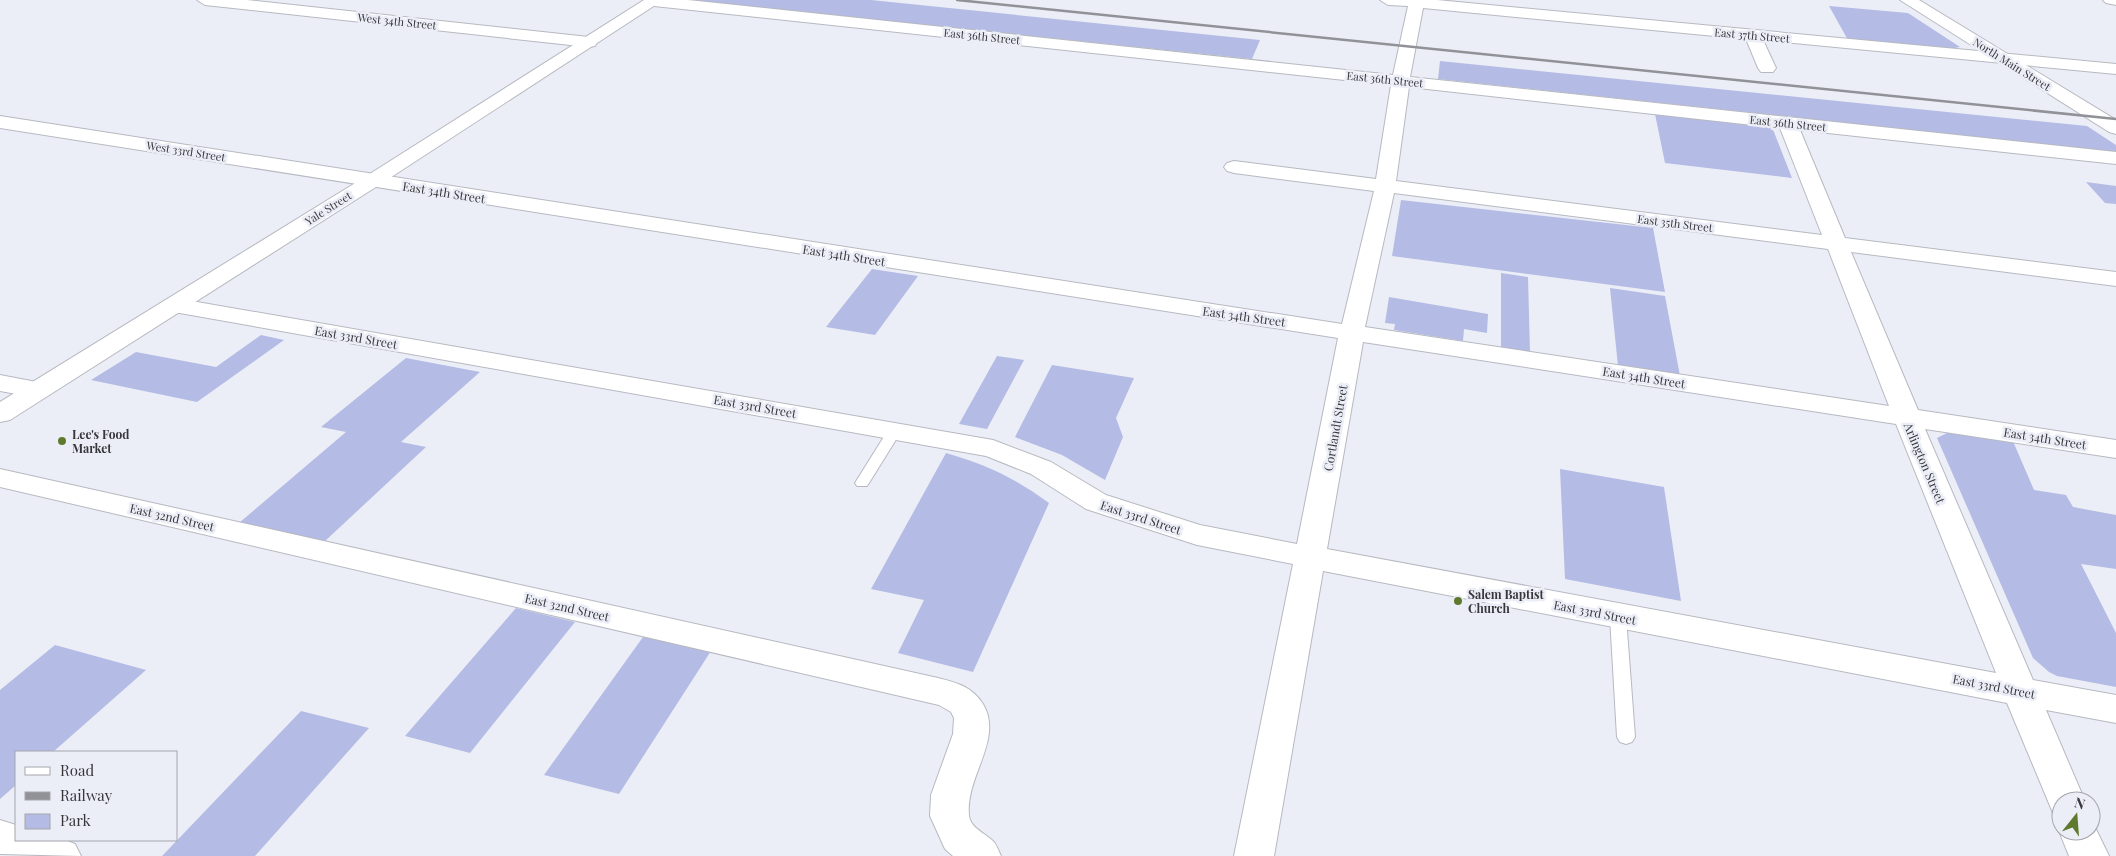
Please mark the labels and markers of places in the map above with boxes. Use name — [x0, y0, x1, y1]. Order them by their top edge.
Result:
place label: Lee's Food Market — [72, 426, 130, 456]
marker: Lee's Food Market — [56, 435, 68, 447]
place label: Salem Baptist Church — [1468, 586, 1544, 616]
marker: Salem Baptist Church — [1452, 595, 1464, 607]

